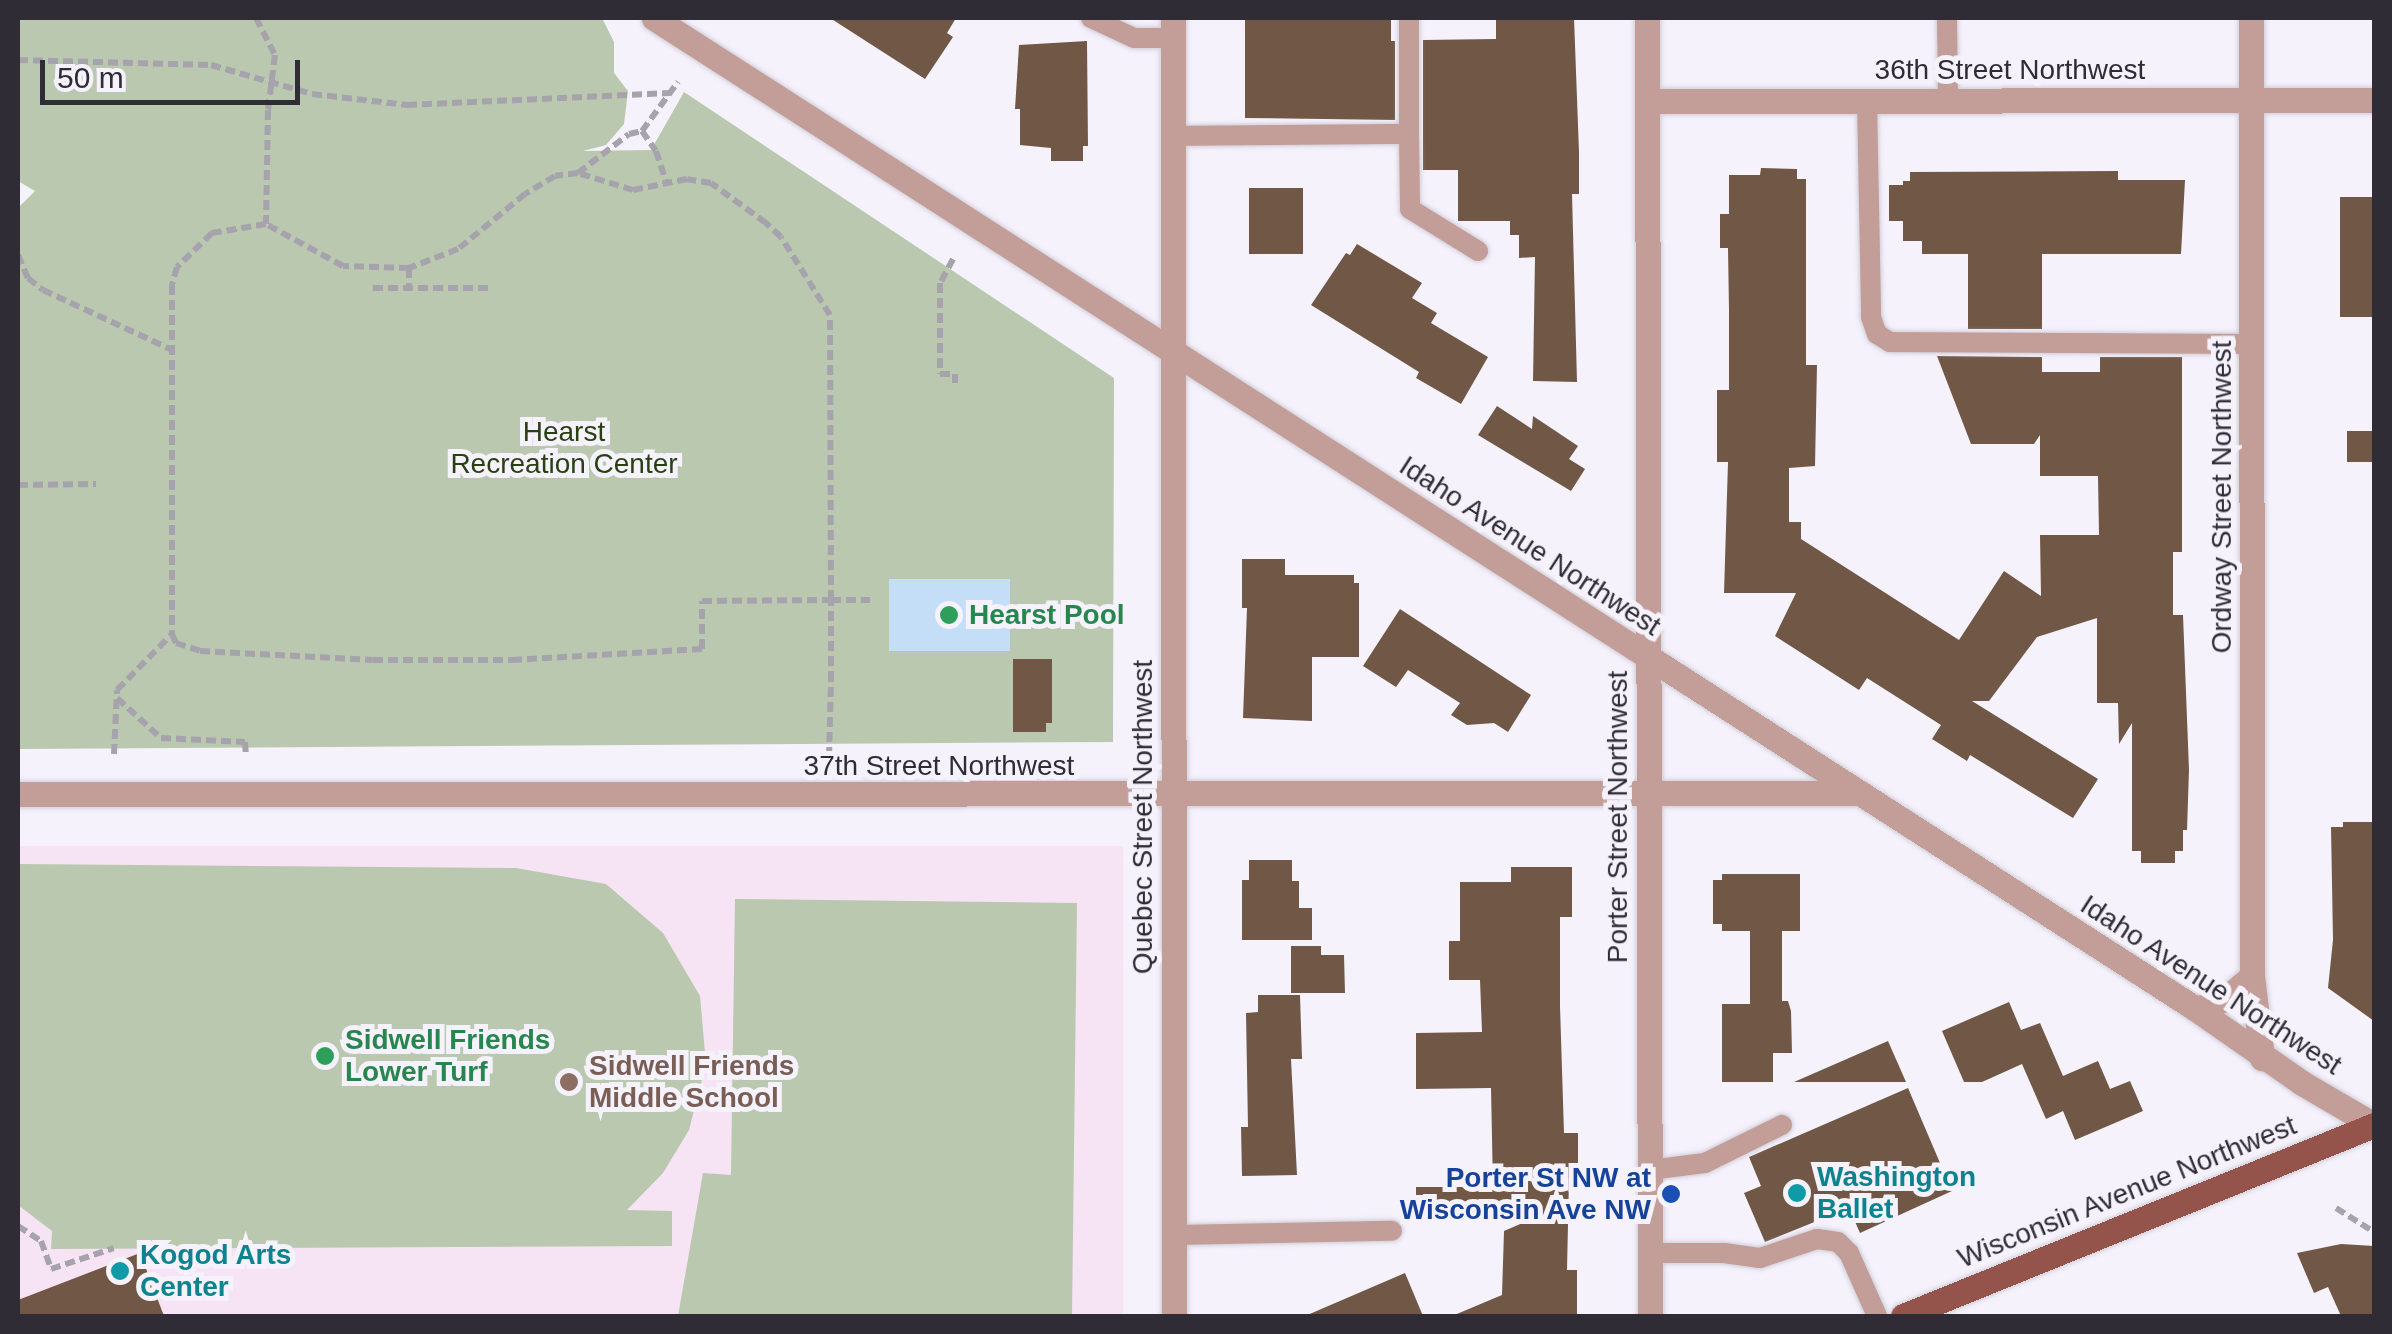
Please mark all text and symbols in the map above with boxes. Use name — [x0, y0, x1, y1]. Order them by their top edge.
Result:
scale bar — [45, 40, 305, 102]
street label: 36th Street Northwest — [1875, 53, 2145, 87]
text: 50 m — [57, 61, 124, 94]
street label: Ordway Street Northwest — [2205, 341, 2239, 653]
park label: Hearst Recreation Center — [450, 415, 678, 481]
street label: Idaho Avenue Northwest — [1392, 449, 1668, 643]
place label: Hearst Pool — [969, 598, 1125, 632]
marker: Hearst Pool — [938, 604, 960, 626]
street label: Quebec Street Northwest — [1126, 660, 1160, 974]
street label: Porter Street Northwest — [1601, 671, 1635, 963]
street label: 37th Street Northwest — [804, 749, 1074, 783]
street label: Idaho Avenue Northwest — [2073, 888, 2349, 1082]
place label: Sidwell Friends Lower Turf — [345, 1023, 550, 1089]
marker: Sidwell Friends Lower Turf — [314, 1045, 336, 1067]
place label: Sidwell Friends Middle School — [589, 1049, 794, 1115]
marker: Sidwell Friends Middle School — [558, 1071, 580, 1093]
street label: Wisconsin Avenue Northwest — [1952, 1108, 2302, 1276]
place label: Washington Ballet — [1817, 1160, 1976, 1226]
place label: Porter St NW at Wisconsin Ave NW — [1399, 1161, 1651, 1227]
marker: Washington Ballet — [1786, 1182, 1808, 1204]
marker: Porter St NW at Wisconsin Ave NW — [1660, 1183, 1682, 1205]
place label: Kogod Arts Center — [140, 1238, 292, 1304]
marker: Kogod Arts Center — [109, 1260, 131, 1282]

